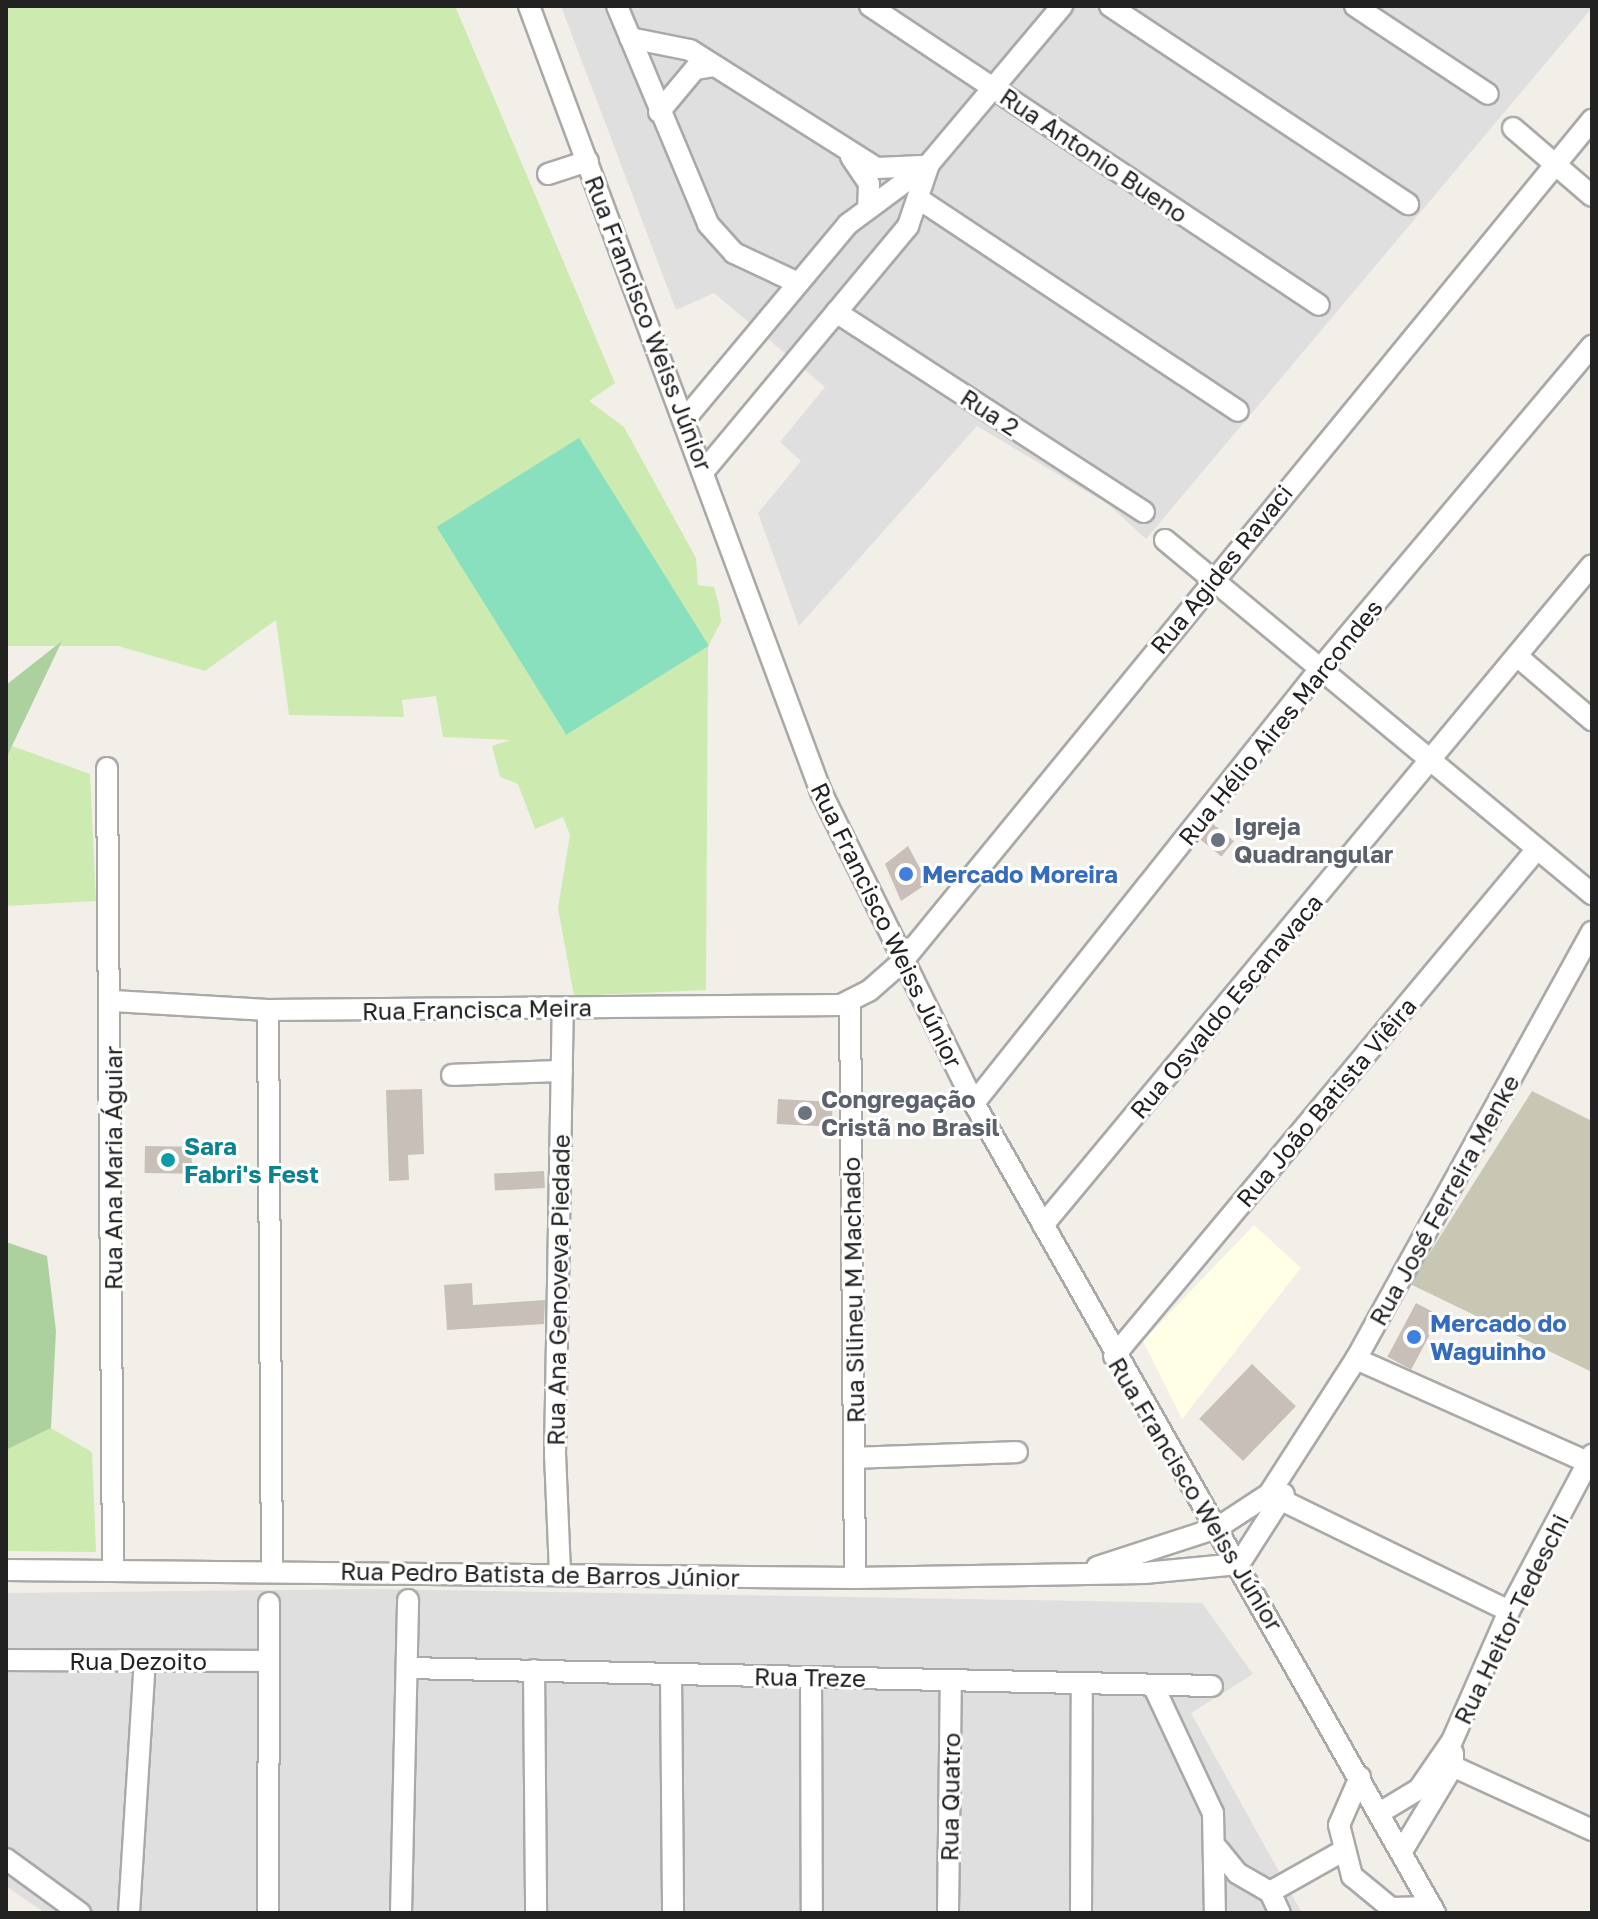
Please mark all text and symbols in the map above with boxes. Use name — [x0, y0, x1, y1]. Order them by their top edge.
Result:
street label: Rua Antonio Bueno — [995, 82, 1193, 228]
street label: Rua Francisco Weiss Júnior — [579, 171, 719, 475]
street label: Rua 2 — [955, 383, 1025, 441]
street label: Rua Agides Ravaci — [1144, 479, 1298, 659]
street label: Rua Hélio Aires Marcondes — [1172, 593, 1388, 851]
street label: Rua Francisco Weiss Júnior — [805, 778, 969, 1072]
place label: Igreja Quadrangular — [1234, 812, 1393, 868]
marker: Igreja Quadrangular — [1209, 831, 1227, 849]
place label: Mercado Moreira — [922, 860, 1118, 888]
marker: Mercado Moreira — [897, 865, 915, 883]
street label: Rua Osvaldo Escanavaca — [1124, 888, 1328, 1124]
street label: Rua João Batista Viêira — [1230, 991, 1422, 1213]
street label: Rua Francisca Meira — [362, 993, 592, 1025]
street label: Rua Ana Maria Águiar — [99, 1046, 127, 1290]
street label: Rua José Ferreira Menke — [1363, 1070, 1525, 1330]
place label: Congregação Cristã no Brasil — [821, 1085, 1000, 1141]
marker: Congregação Cristã no Brasil — [796, 1104, 814, 1122]
place label: Sara Fabri's Fest — [184, 1132, 319, 1188]
street label: Rua Ana Genoveva Piedade — [541, 1134, 575, 1446]
marker: Sara Fabri's Fest — [159, 1151, 177, 1169]
street label: Rua Silineu M Machado — [836, 1157, 870, 1423]
place label: Mercado do Waguinho — [1430, 1309, 1567, 1365]
marker: Mercado do Waguinho — [1405, 1328, 1423, 1346]
street label: Rua Francisco Weiss Júnior — [1103, 1352, 1289, 1636]
street label: Rua Heitor Tedeschi — [1448, 1509, 1574, 1729]
street label: Rua Pedro Batista de Barros Júnior — [340, 1556, 740, 1592]
street label: Rua Dezoito — [69, 1647, 207, 1675]
street label: Rua Treze — [754, 1662, 866, 1692]
street label: Rua Quatro — [934, 1732, 966, 1862]

